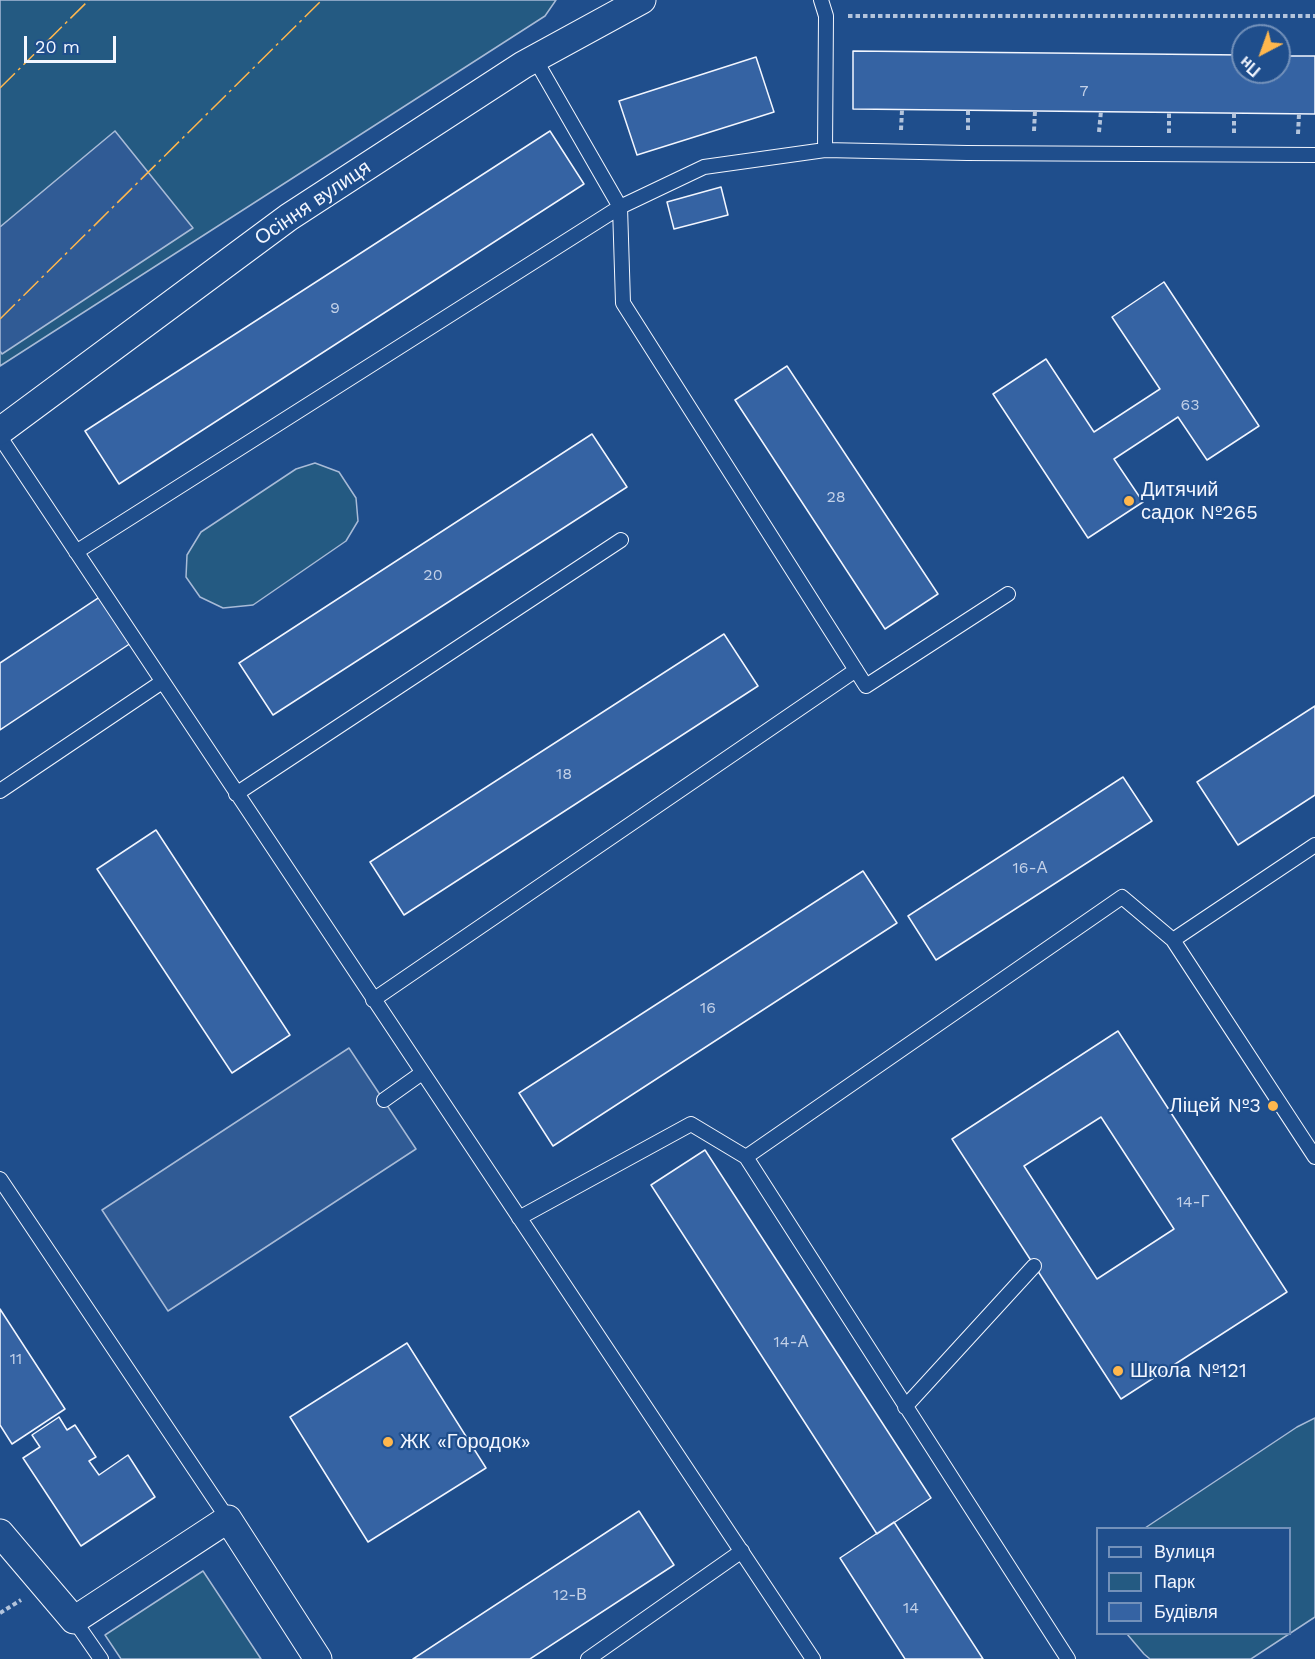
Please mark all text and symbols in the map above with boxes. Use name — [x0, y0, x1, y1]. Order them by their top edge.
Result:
scale bar — [27, 24, 118, 62]
north arrow — [1231, 24, 1291, 84]
text: 20 m — [35, 36, 80, 57]
text: Пн — [1236, 52, 1264, 81]
house number: 7 — [1080, 81, 1088, 101]
street label: Осіння вулиця — [250, 155, 376, 251]
house number: 9 — [330, 298, 340, 318]
house number: 63 — [1180, 395, 1200, 415]
place label: Дитячий садок №265 — [1141, 478, 1258, 525]
house number: 28 — [826, 487, 846, 507]
marker: Дитячий садок №265 — [1122, 494, 1136, 508]
house number: 20 — [423, 565, 443, 585]
house number: 18 — [556, 764, 572, 784]
house number: 16-А — [1013, 858, 1047, 878]
house number: 16 — [700, 998, 716, 1018]
place label: Ліцей №3 — [1170, 1094, 1261, 1118]
marker: Ліцей №3 — [1266, 1099, 1280, 1113]
house number: 14-Г — [1177, 1192, 1209, 1212]
house number: 14-А — [774, 1332, 808, 1352]
house number: 11 — [10, 1349, 22, 1369]
place label: Школа №121 — [1130, 1359, 1247, 1383]
marker: Школа №121 — [1111, 1364, 1125, 1378]
place label: ЖК «Городок» — [400, 1430, 531, 1454]
marker: ЖК «Городок» — [381, 1435, 395, 1449]
legend — [1096, 1527, 1291, 1635]
text: Вулиця — [1154, 1541, 1215, 1562]
text: Парк — [1154, 1571, 1195, 1592]
house number: 12-В — [553, 1585, 587, 1605]
house number: 14 — [903, 1598, 919, 1618]
text: Будівля — [1154, 1601, 1218, 1622]

